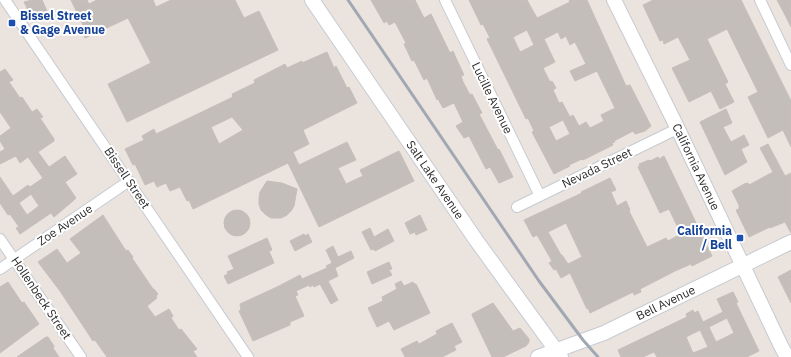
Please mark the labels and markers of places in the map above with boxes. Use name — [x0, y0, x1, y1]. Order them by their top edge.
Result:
place label: Bissel Street & Gage Avenue — [20, 8, 105, 37]
marker: Bissel Street & Gage Avenue — [7, 18, 17, 28]
place label: California / Bell — [677, 223, 732, 252]
marker: California / Bell — [735, 233, 745, 243]

